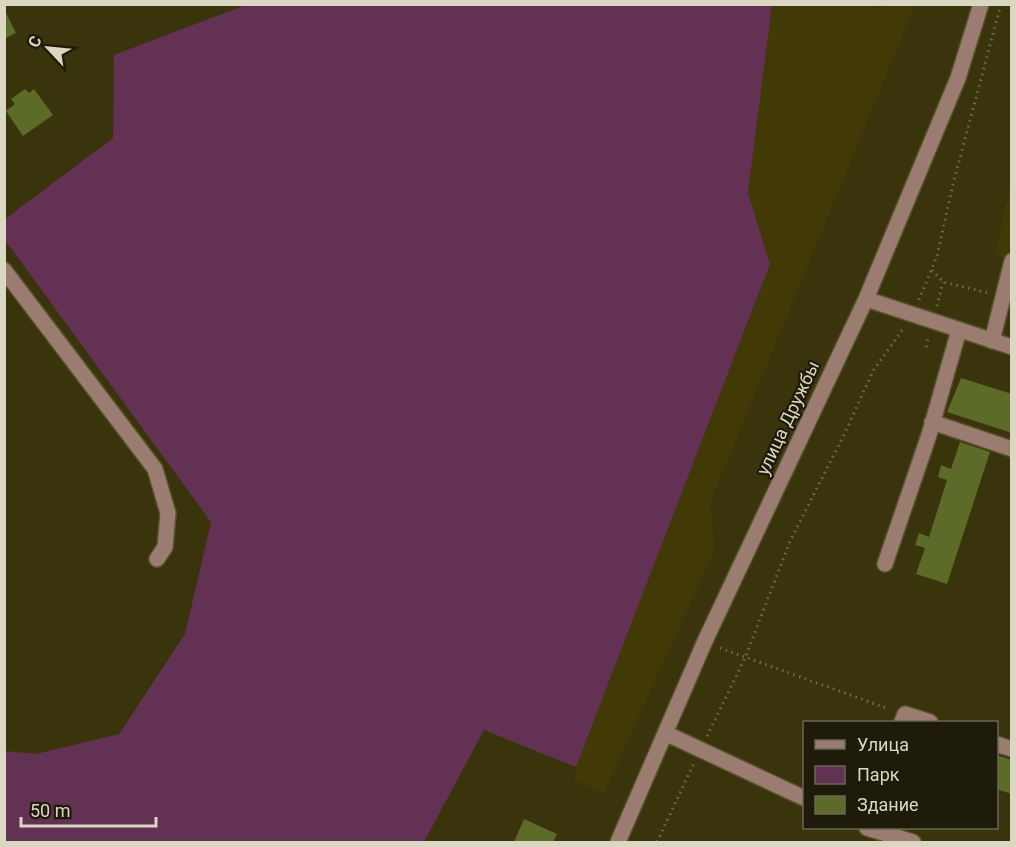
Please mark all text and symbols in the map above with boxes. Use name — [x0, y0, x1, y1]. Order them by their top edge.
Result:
north arrow — [18, 18, 78, 78]
text: С — [24, 33, 46, 51]
street label: улица Дружбы — [752, 357, 823, 478]
legend — [803, 721, 998, 829]
text: Улица — [857, 734, 909, 755]
text: Парк — [857, 764, 900, 785]
scale bar — [21, 790, 156, 828]
text: Здание — [857, 794, 919, 815]
text: 50 m — [30, 800, 70, 821]

